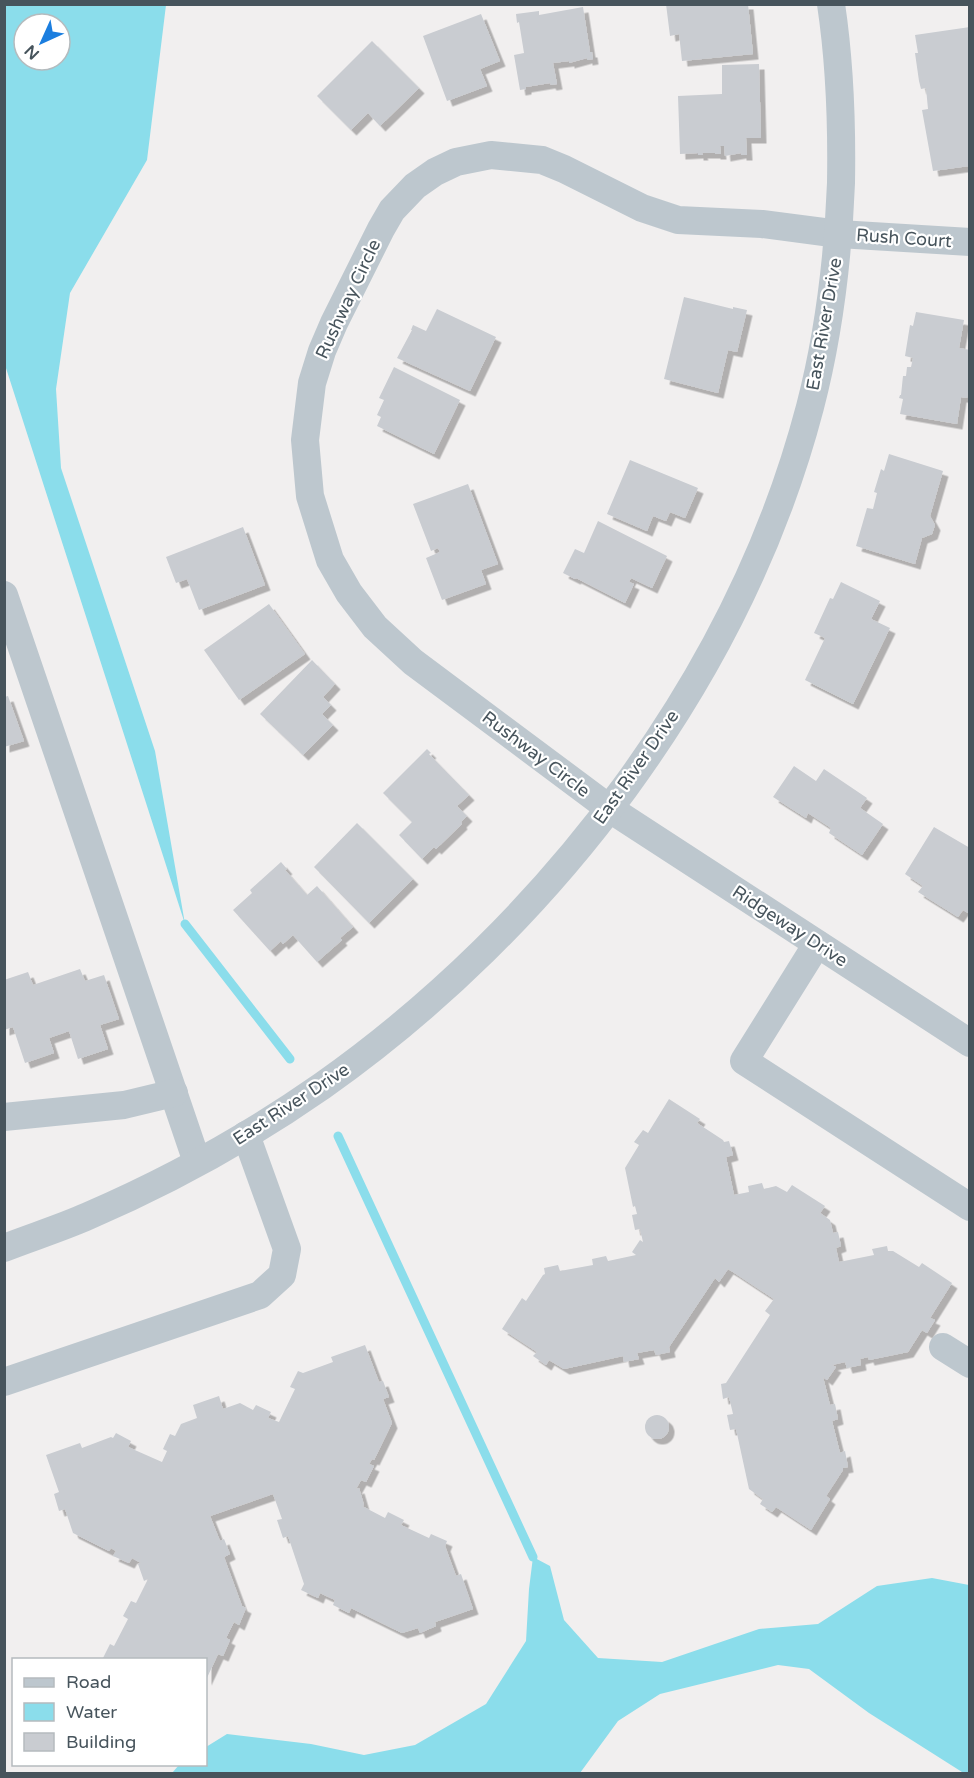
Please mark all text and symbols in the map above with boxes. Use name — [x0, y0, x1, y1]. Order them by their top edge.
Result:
north arrow — [12, 12, 72, 72]
text: N — [20, 40, 44, 64]
street label: Rush Court — [855, 224, 953, 252]
street label: Rushway Circle — [311, 236, 385, 362]
street label: East River Drive — [801, 256, 847, 392]
street label: Rushway Circle — [478, 706, 594, 802]
street label: East River Drive — [588, 706, 684, 828]
street label: Ridgeway Drive — [728, 881, 852, 971]
street label: East River Drive — [229, 1058, 353, 1150]
legend — [12, 1658, 207, 1766]
text: Road — [66, 1671, 111, 1693]
text: Water — [66, 1701, 117, 1723]
text: Building — [66, 1731, 136, 1753]

